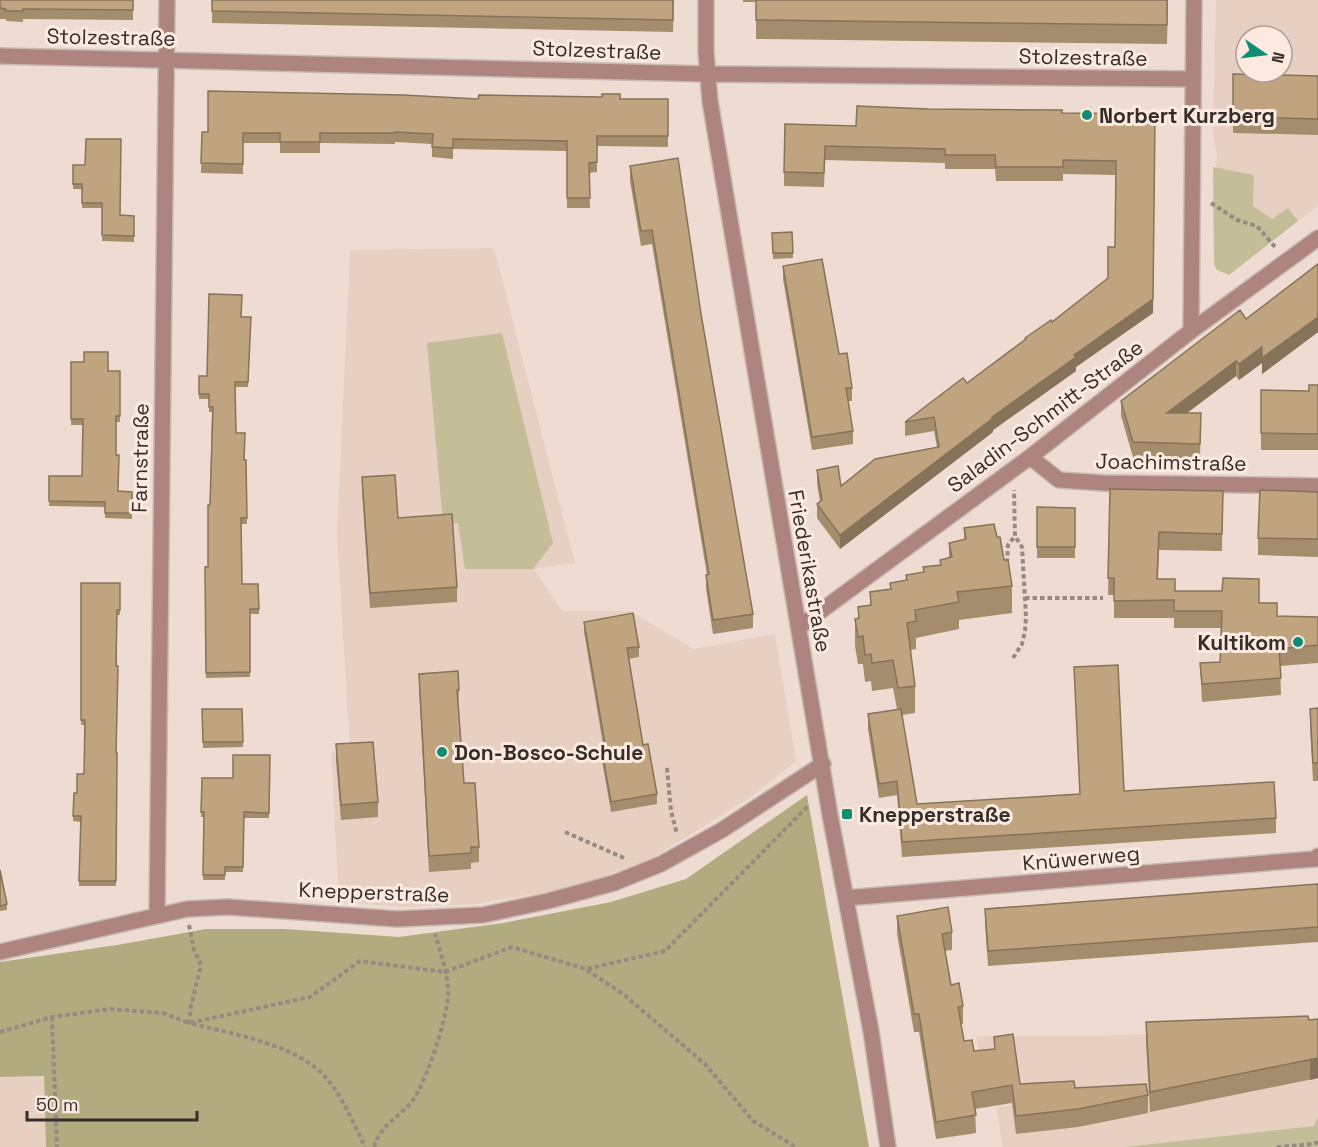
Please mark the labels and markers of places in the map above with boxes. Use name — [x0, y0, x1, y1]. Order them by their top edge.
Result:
place label: Norbert Kurzberg — [1099, 102, 1275, 129]
marker: Norbert Kurzberg — [1080, 108, 1094, 122]
place label: Kultikom — [1197, 629, 1286, 656]
marker: Kultikom — [1291, 635, 1305, 649]
place label: Don-Bosco-Schule — [454, 739, 643, 766]
marker: Don-Bosco-Schule — [435, 745, 449, 759]
place label: Knepperstraße — [859, 801, 1011, 828]
marker: Knepperstraße — [840, 807, 854, 821]

